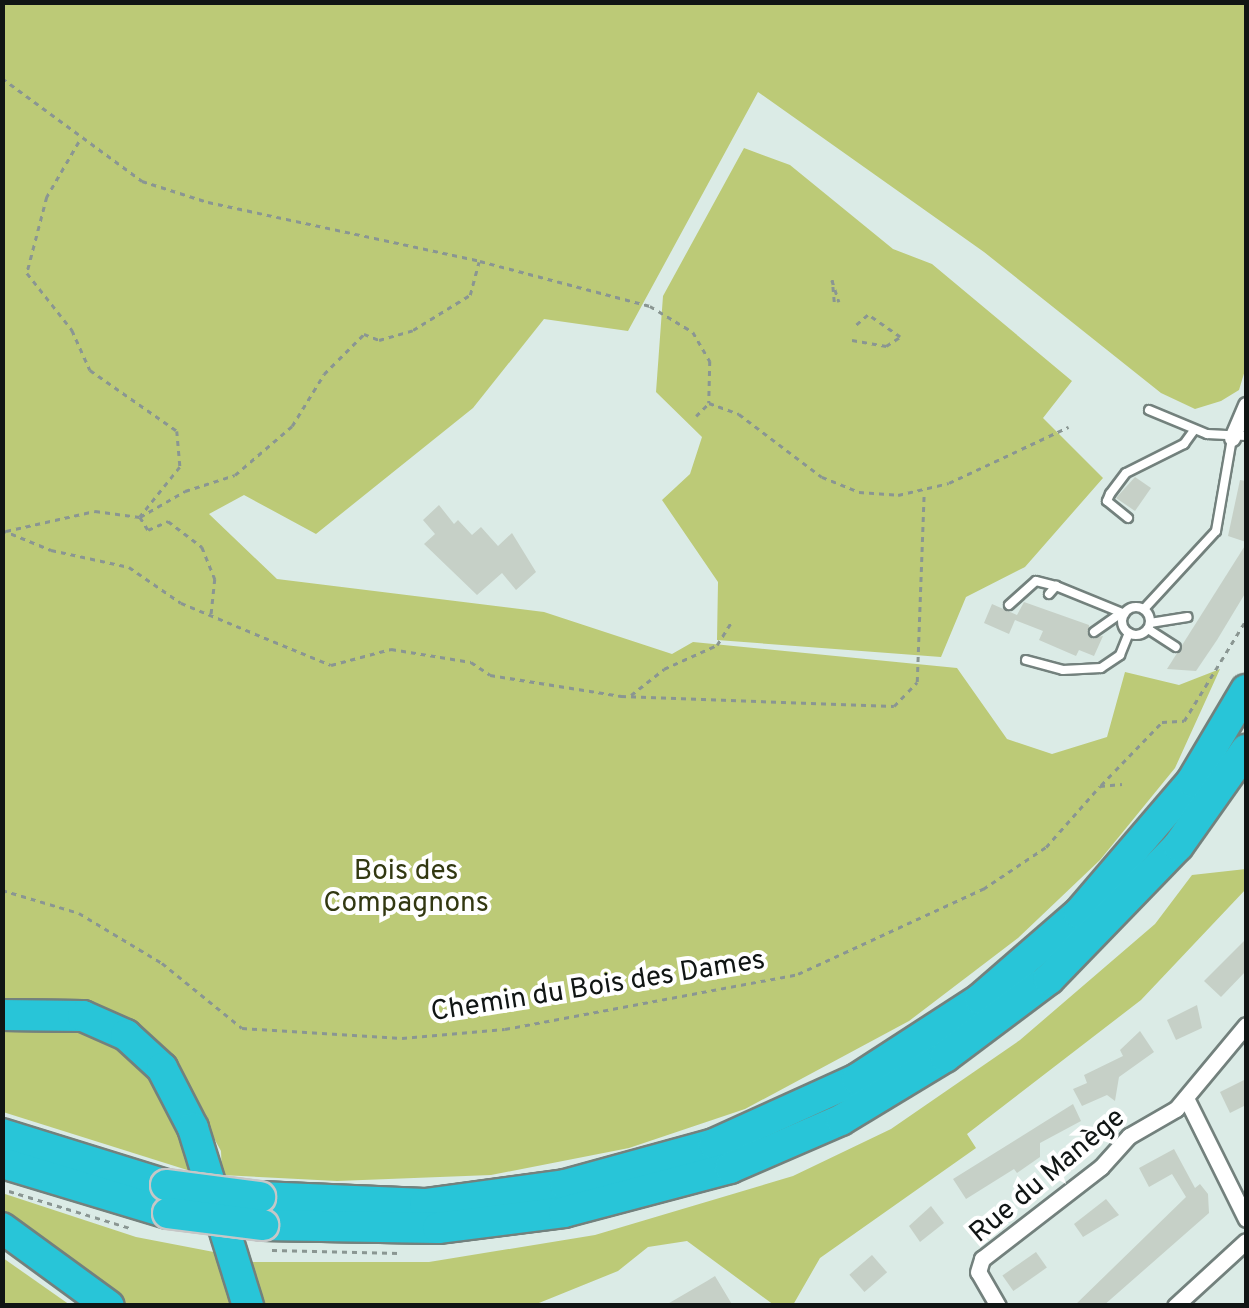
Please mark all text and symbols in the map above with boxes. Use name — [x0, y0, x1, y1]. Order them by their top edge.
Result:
park label: Bois des Compagnons — [323, 855, 489, 921]
street label: Chemin du Bois des Dames — [428, 944, 768, 1030]
street label: Rue du Manège — [964, 1101, 1132, 1251]

